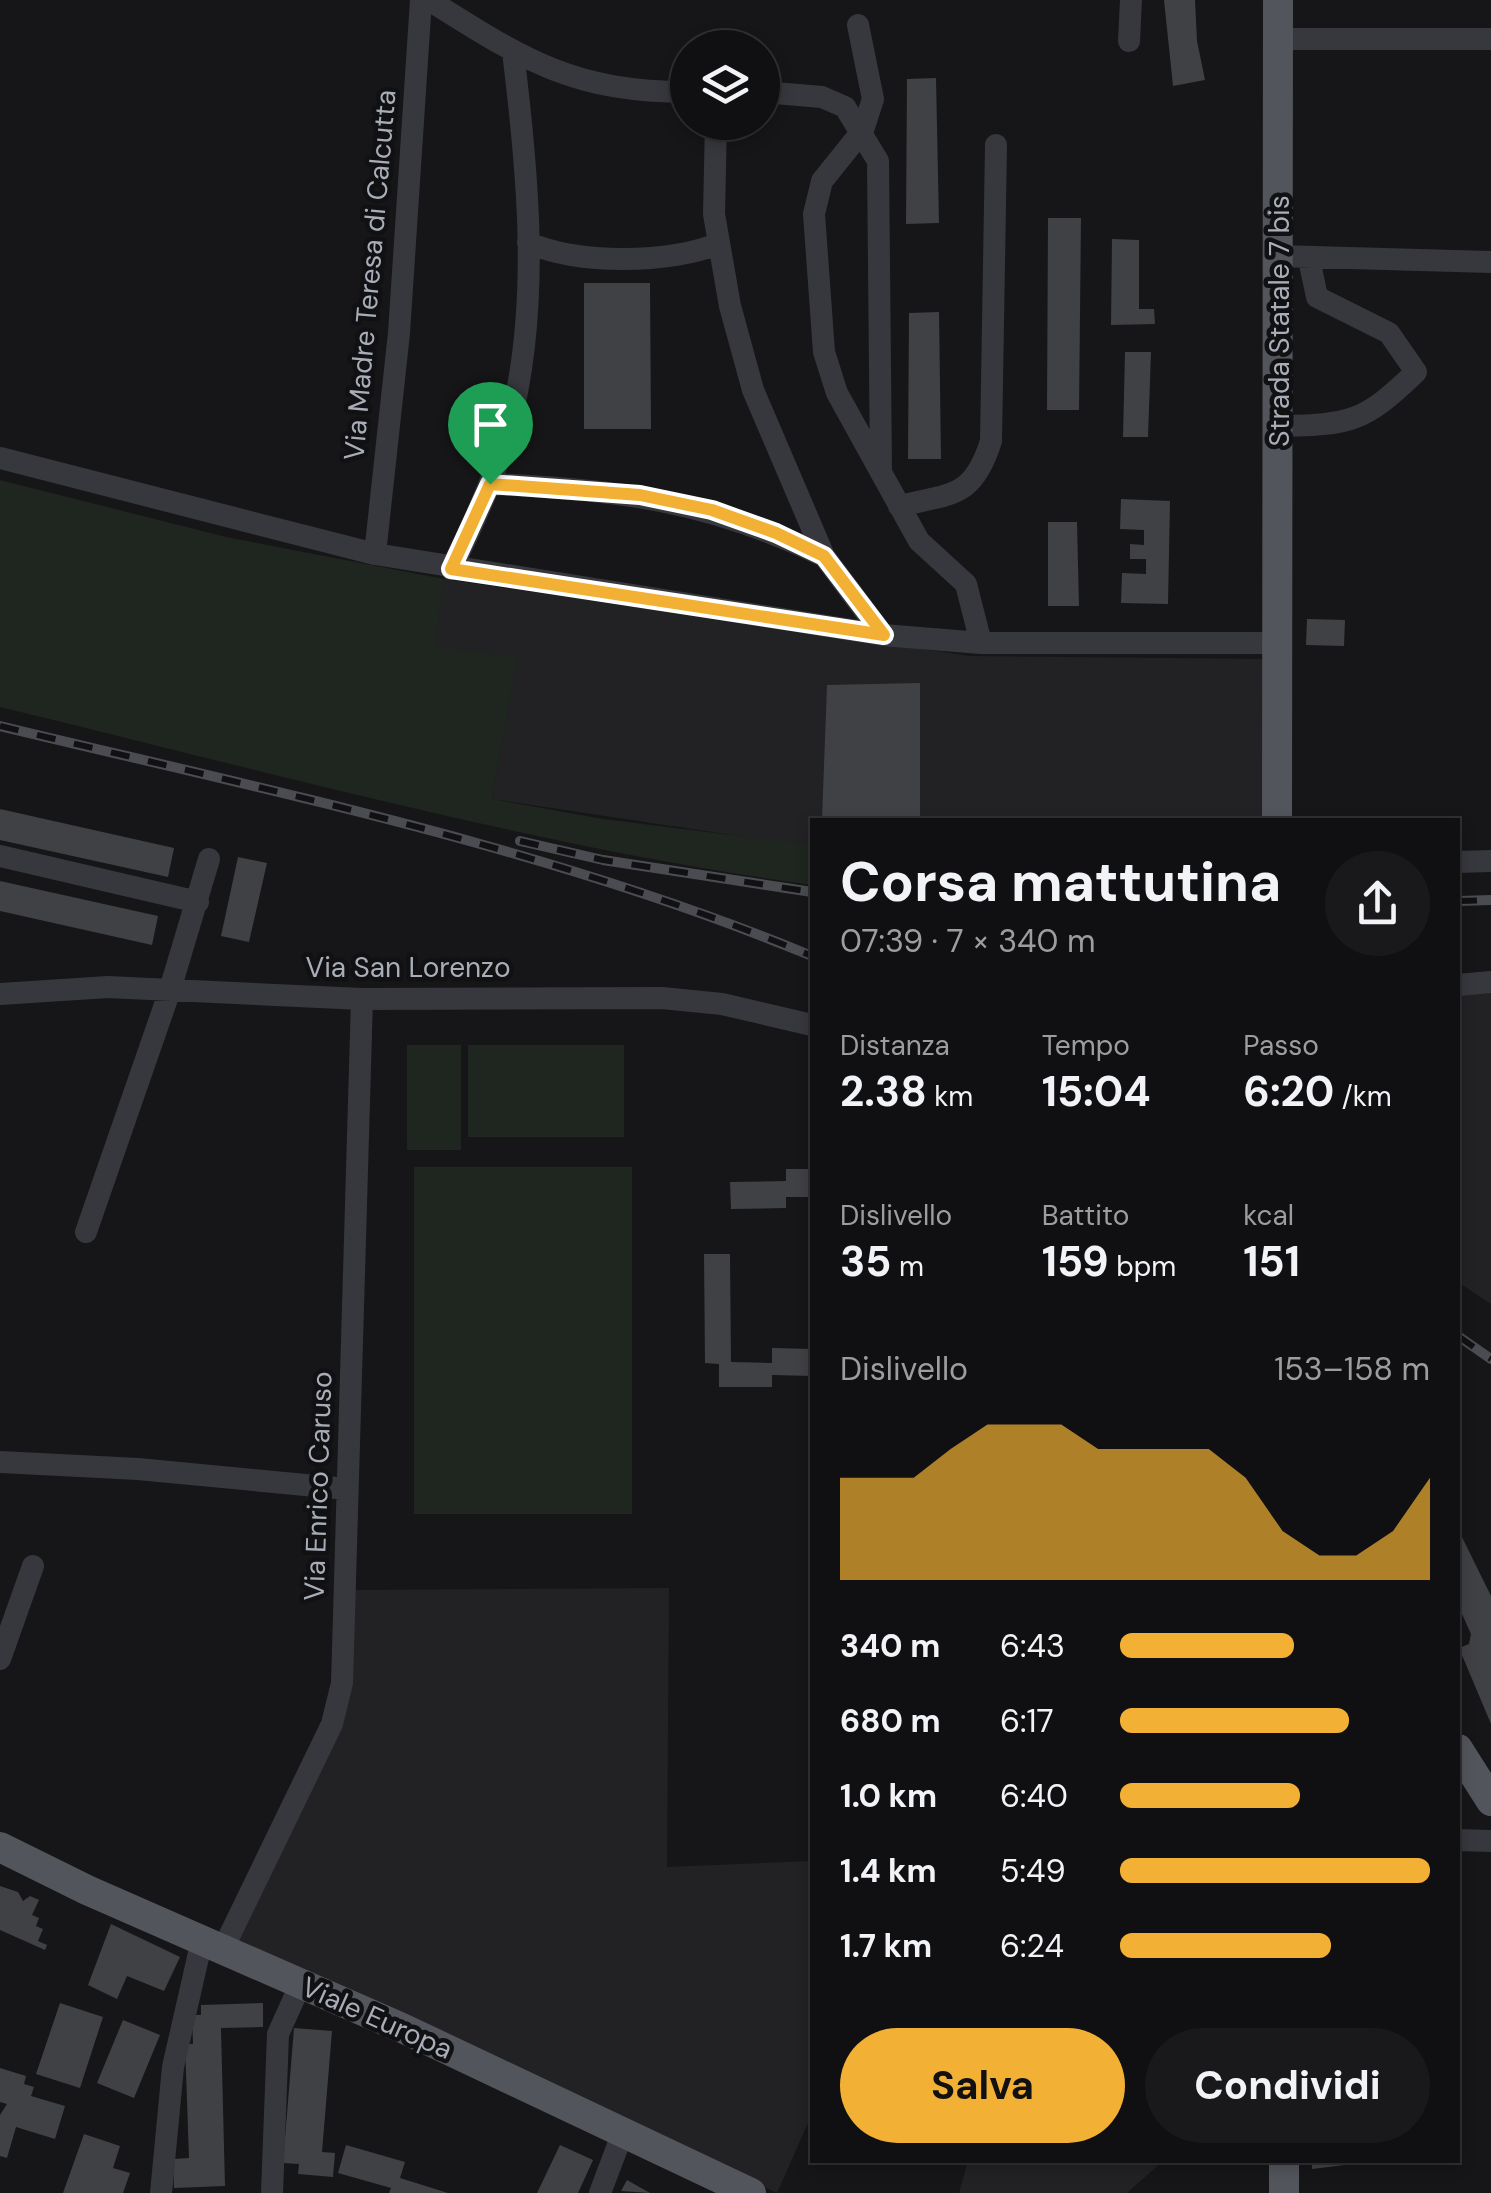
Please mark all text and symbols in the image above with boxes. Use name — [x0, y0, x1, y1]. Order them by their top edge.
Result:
map controls — [670, 30, 780, 140]
button: layers — [670, 30, 780, 140]
street label: Via Madre Teresa di Calcutta — [335, 88, 405, 462]
street label: Strada Statale 7 bis — [1261, 195, 1298, 447]
pin — [448, 382, 533, 485]
icon: arrive — [463, 397, 518, 452]
text: Corsa mattutina — [840, 846, 1281, 918]
button: share — [1325, 851, 1430, 956]
text: 07:39 · 7 × 340 m — [840, 920, 1095, 962]
street label: Via San Lorenzo — [305, 949, 511, 986]
text: Distanza — [840, 1027, 950, 1064]
text: Tempo — [1042, 1027, 1130, 1064]
text: Passo — [1243, 1027, 1319, 1064]
text: 2.38 — [840, 1064, 927, 1119]
text: 15:04 — [1042, 1064, 1151, 1119]
text: 6:20 — [1243, 1064, 1334, 1119]
text: km — [927, 1078, 973, 1115]
text: /km — [1334, 1078, 1392, 1115]
text: Dislivello — [840, 1197, 952, 1234]
text: Battito — [1042, 1197, 1129, 1234]
text: kcal — [1243, 1197, 1294, 1234]
text: 35 — [840, 1234, 891, 1289]
text: 159 — [1042, 1234, 1109, 1289]
text: 151 — [1243, 1234, 1300, 1289]
text: m — [891, 1248, 924, 1285]
text: bpm — [1109, 1248, 1176, 1285]
text: Dislivello — [840, 1348, 968, 1390]
text: 153–158 m — [1274, 1348, 1430, 1390]
street label: Via Enrico Caruso — [296, 1371, 340, 1601]
text: 340 m — [840, 1625, 940, 1667]
text: 6:43 — [1000, 1625, 1065, 1667]
text: 680 m — [840, 1700, 941, 1742]
text: 6:17 — [1000, 1700, 1054, 1742]
text: 1.0 km — [840, 1775, 937, 1817]
text: 6:40 — [1000, 1775, 1068, 1817]
text: 1.4 km — [840, 1850, 937, 1892]
text: 5:49 — [1000, 1850, 1066, 1892]
text: 1.7 km — [840, 1925, 932, 1967]
text: 6:24 — [1000, 1925, 1064, 1967]
street label: Viale Europa — [296, 1968, 458, 2068]
button: Salva — [840, 2028, 1125, 2143]
button: Condividi — [1145, 2028, 1430, 2143]

